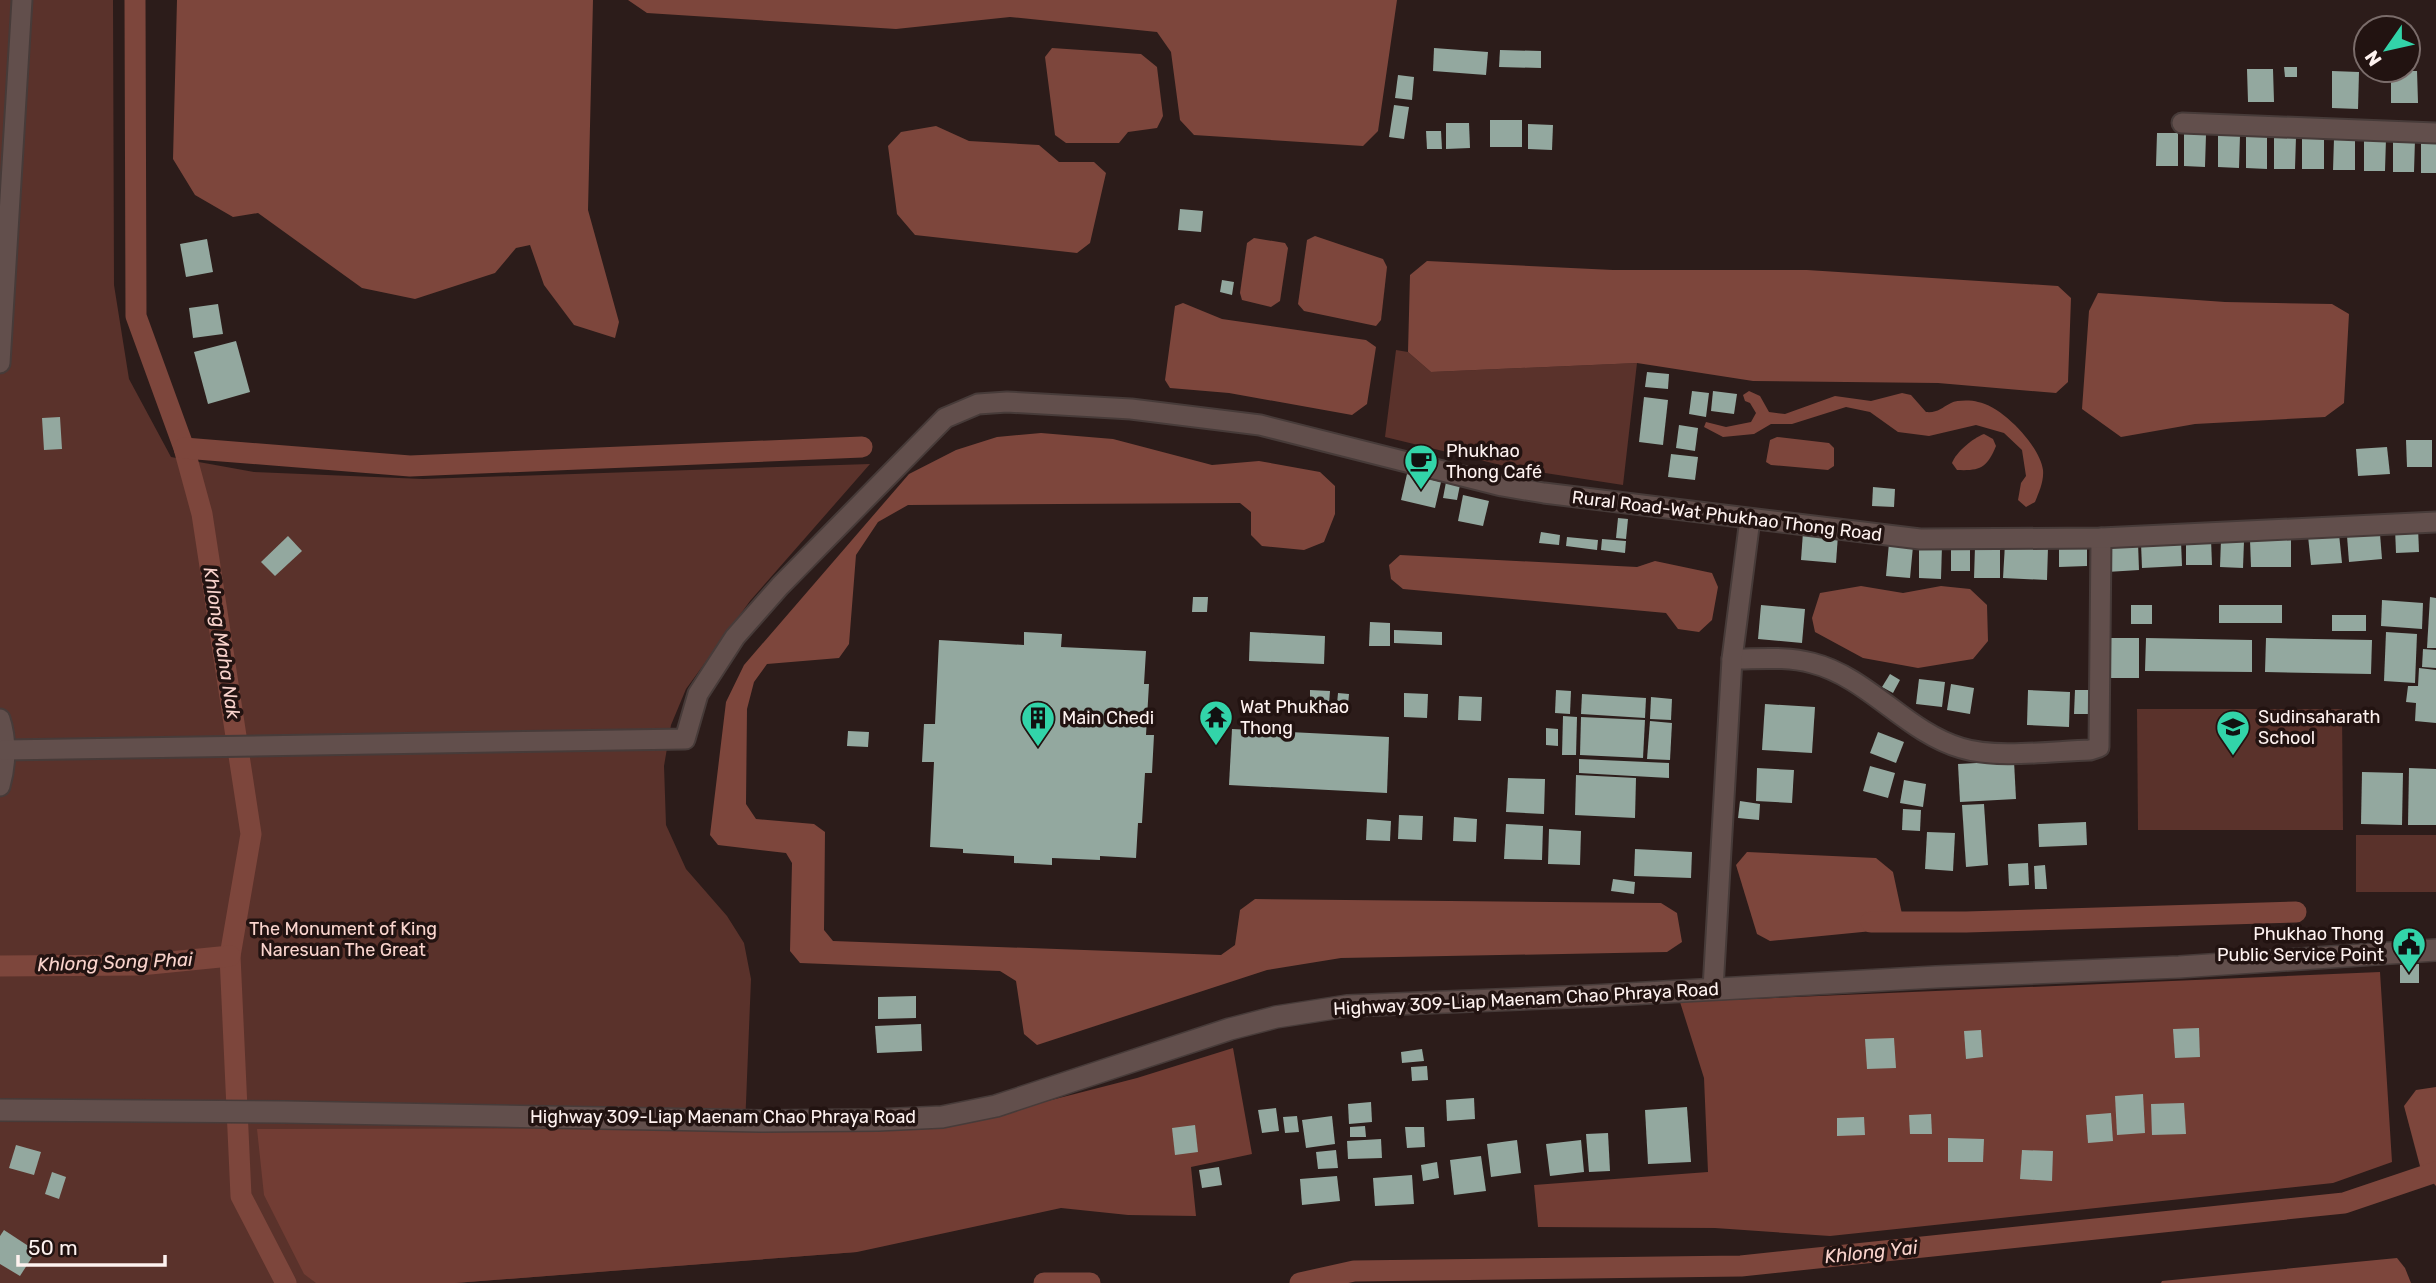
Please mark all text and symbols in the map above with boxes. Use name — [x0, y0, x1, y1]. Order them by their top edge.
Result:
north arrow — [2352, 14, 2422, 84]
text: N — [2360, 46, 2387, 70]
place label: Phukhao Thong Café — [1446, 440, 1542, 483]
cafe icon: Phukhao Thong Café — [1402, 442, 1440, 491]
street label: Rural Road-Wat Phukhao Thong Road — [1571, 486, 1883, 546]
water label: Khlong Maha Nak — [199, 565, 245, 721]
place label: Wat Phukhao Thong — [1240, 696, 1349, 739]
temple icon: Wat Phukhao Thong — [1197, 698, 1235, 747]
building icon: Main Chedi — [1019, 699, 1057, 748]
place label: Sudinsaharath School — [2258, 706, 2381, 749]
place label: Main Chedi — [1062, 707, 1154, 729]
school or university icon: Sudinsaharath School — [2214, 708, 2252, 757]
park label: The Monument of King Naresuan The Great — [249, 918, 437, 961]
place label: Phukhao Thong Public Service Point — [2217, 923, 2384, 966]
public building icon: Phukhao Thong Public Service Point — [2390, 925, 2428, 974]
water label: Khlong Song Phai — [37, 948, 194, 976]
street label: Highway 309-Liap Maenam Chao Phraya Road — [1333, 978, 1719, 1020]
street label: Highway 309-Liap Maenam Chao Phraya Road — [530, 1106, 916, 1128]
scale bar — [18, 1224, 164, 1268]
text: 50 m — [28, 1235, 78, 1260]
water label: Khlong Yai — [1823, 1236, 1919, 1268]

